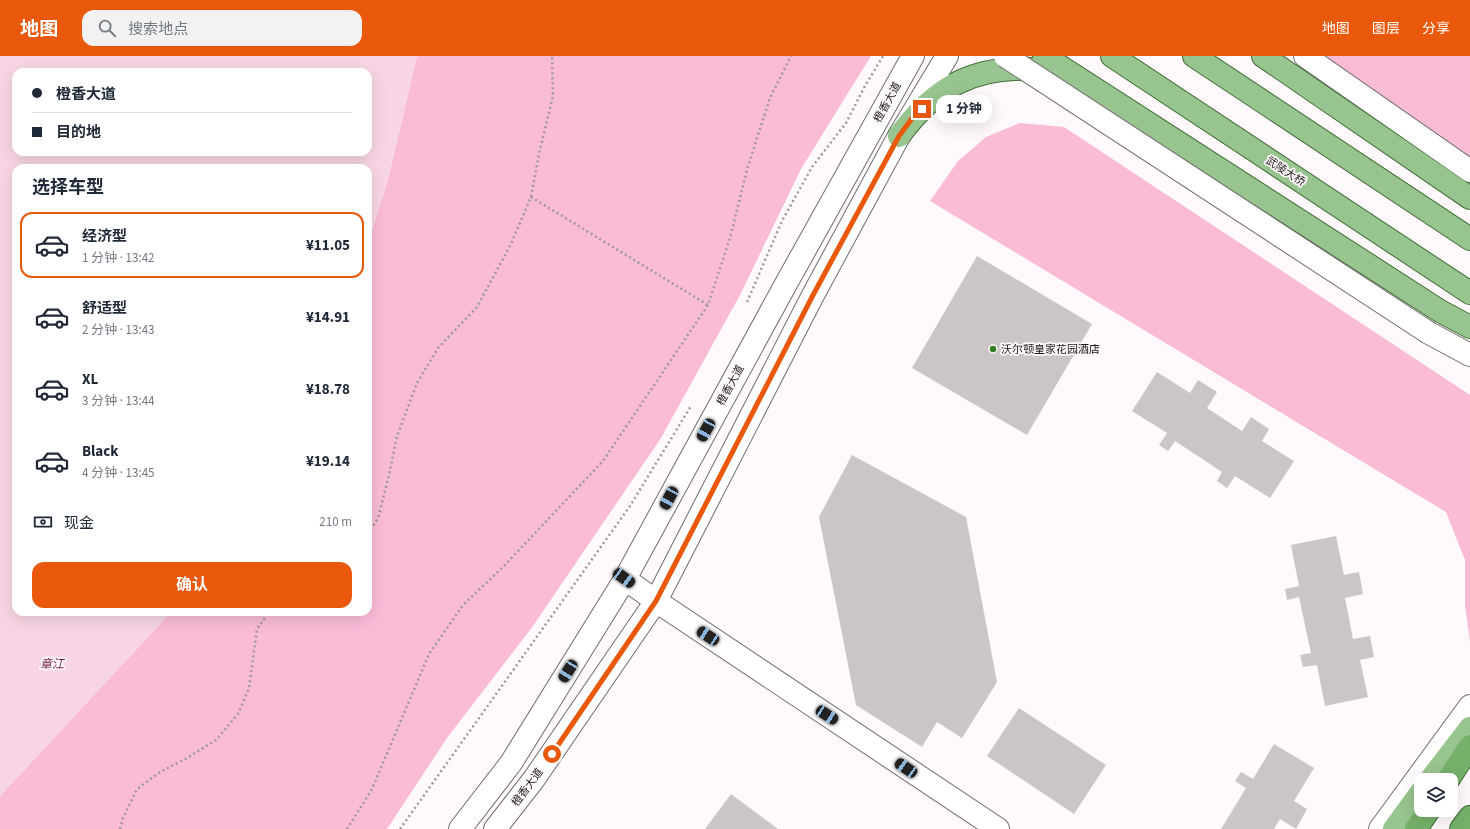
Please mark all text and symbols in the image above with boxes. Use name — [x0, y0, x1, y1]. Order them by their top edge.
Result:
search box — [82, 10, 362, 46]
text: 地图 — [20, 16, 58, 43]
icon: search — [96, 17, 118, 39]
text: 搜索地点 — [128, 19, 188, 40]
text: 地图 — [1322, 19, 1350, 39]
text: 图层 — [1372, 19, 1400, 39]
text: 分享 — [1422, 19, 1450, 39]
street label: 橙香大道 — [870, 79, 905, 125]
text: 橙香大道 — [56, 84, 116, 105]
callout: 1 分钟 — [936, 95, 992, 123]
route end — [913, 100, 931, 118]
text: 1 分钟 — [946, 100, 982, 118]
text: 目的地 — [56, 122, 101, 143]
street label: 武陵大桥 — [1263, 153, 1308, 190]
text: 选择车型 — [32, 175, 104, 200]
text: 经济型 — [82, 226, 127, 247]
icon: car — [34, 227, 70, 263]
text: ¥11.05 — [306, 235, 350, 256]
text: 1 分钟 · 13:42 — [82, 249, 155, 267]
text: 舒适型 — [82, 298, 127, 319]
icon: car — [34, 299, 70, 335]
text: ¥14.91 — [306, 307, 350, 328]
text: 2 分钟 · 13:43 — [82, 321, 155, 339]
place label: 沃尔顿皇家花园酒店 — [1001, 342, 1100, 357]
marker: 沃尔顿皇家花园酒店 — [988, 344, 998, 354]
street label: 橙香大道 — [713, 362, 748, 408]
text: XL — [82, 369, 98, 390]
icon: car — [34, 371, 70, 407]
text: ¥18.78 — [306, 379, 350, 400]
text: 3 分钟 · 13:44 — [82, 392, 155, 410]
car — [695, 417, 717, 443]
text: Black — [82, 441, 119, 462]
icon: car — [34, 443, 70, 479]
text: ¥19.14 — [306, 451, 350, 472]
text: 4 分钟 · 13:45 — [82, 464, 155, 482]
car — [658, 485, 680, 511]
icon: cash — [32, 511, 54, 533]
text: 现金 — [64, 513, 94, 534]
text: 210 m — [319, 513, 352, 531]
button: 确认 — [32, 562, 352, 608]
car — [611, 566, 637, 590]
car — [695, 624, 721, 648]
water label: 章江 — [40, 656, 66, 673]
car — [557, 658, 579, 684]
car — [814, 703, 840, 727]
route start — [543, 745, 561, 763]
car — [893, 756, 919, 780]
street label: 橙香大道 — [508, 765, 547, 809]
map controls — [1414, 773, 1458, 817]
button: layers — [1414, 773, 1458, 817]

